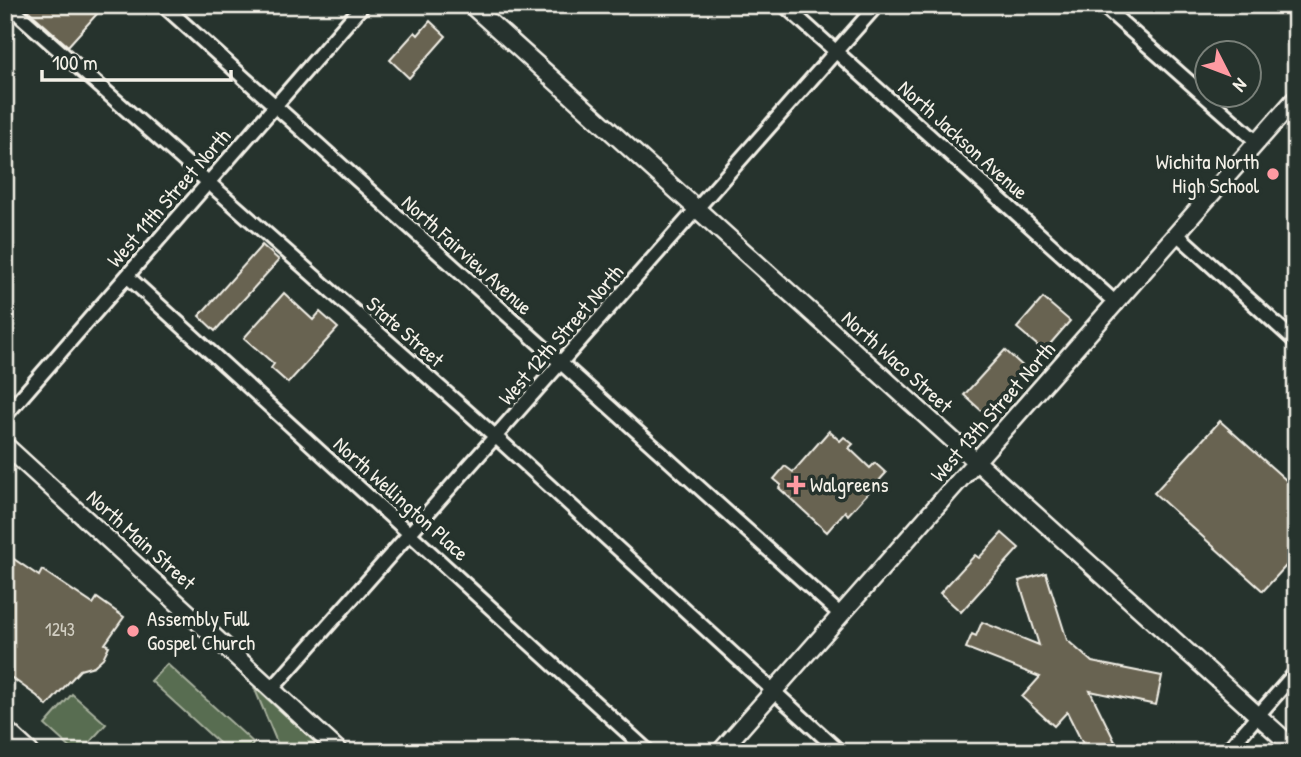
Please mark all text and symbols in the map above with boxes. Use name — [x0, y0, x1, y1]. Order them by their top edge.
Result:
scale bar — [42, 38, 231, 82]
north arrow — [1192, 38, 1262, 108]
text: 100 m — [52, 48, 98, 77]
street label: North Jackson Avenue — [892, 73, 1035, 206]
text: N — [1228, 73, 1254, 98]
street label: West 11th Street North — [100, 122, 237, 273]
place label: Wichita North High School — [1156, 147, 1259, 200]
marker: Wichita North High School — [1265, 166, 1281, 182]
street label: North Fairview Avenue — [396, 188, 539, 321]
street label: West 12th Street North — [492, 258, 630, 411]
street label: State Street — [360, 290, 451, 374]
street label: North Waco Street — [836, 304, 960, 420]
street label: West 13th Street North — [924, 335, 1062, 488]
street label: North Wellington Place — [327, 430, 475, 567]
place label: Walgreens — [810, 470, 888, 499]
marker: Walgreens — [788, 477, 804, 493]
street label: North Main Street — [81, 483, 203, 597]
place label: Assembly Full Gospel Church — [147, 604, 255, 657]
house number: 1243 — [45, 617, 75, 642]
marker: Assembly Full Gospel Church — [125, 623, 141, 639]

